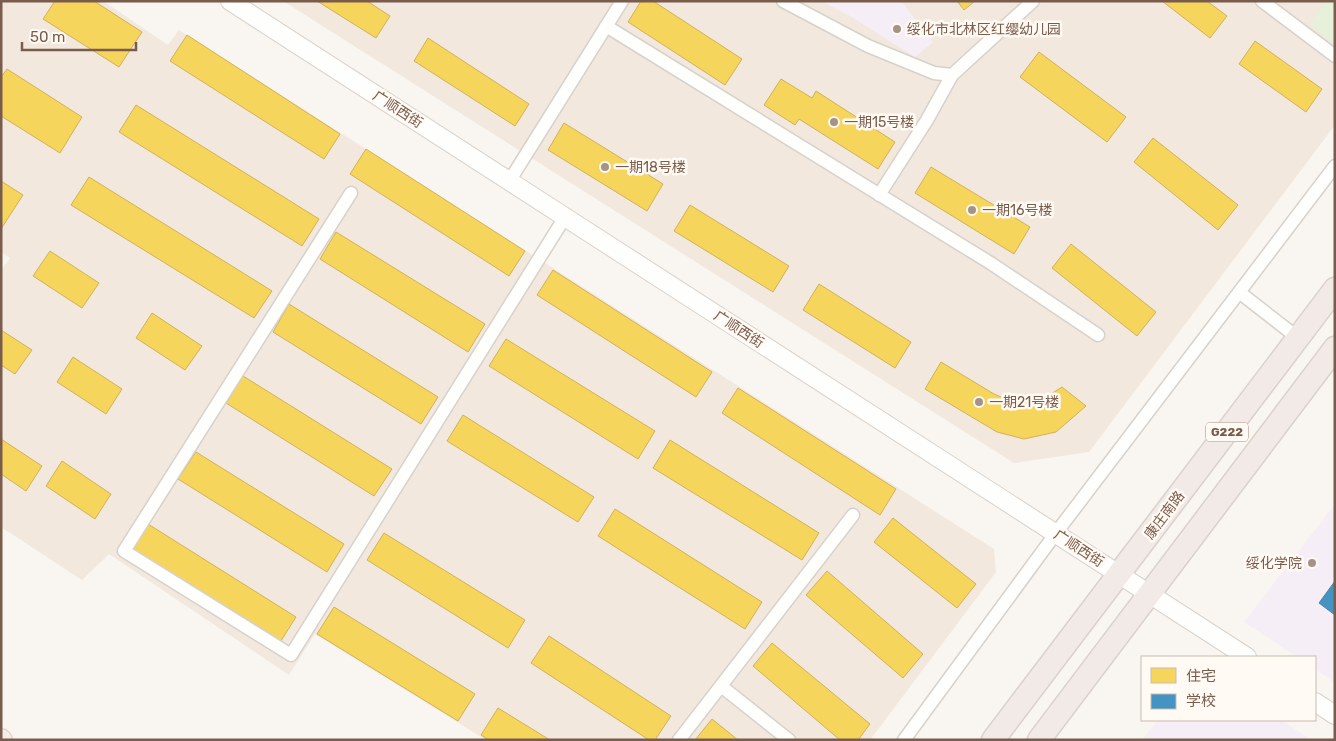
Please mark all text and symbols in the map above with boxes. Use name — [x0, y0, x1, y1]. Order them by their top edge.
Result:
scale bar — [22, 20, 136, 52]
place label: 绥化市北林区红缨幼儿园 — [907, 21, 1061, 38]
marker: 绥化市北林区红缨幼儿园 — [891, 23, 903, 35]
text: 50 m — [30, 28, 65, 46]
street label: 广顺西街 — [370, 87, 426, 132]
place label: 一期15号楼 — [844, 114, 914, 131]
marker: 一期15号楼 — [828, 116, 840, 128]
place label: 一期18号楼 — [615, 159, 686, 176]
marker: 一期18号楼 — [599, 161, 611, 173]
place label: 一期16号楼 — [982, 202, 1052, 219]
marker: 一期16号楼 — [966, 204, 978, 216]
street label: 广顺西街 — [711, 307, 767, 352]
place label: 一期21号楼 — [989, 394, 1059, 411]
marker: 一期21号楼 — [973, 396, 985, 408]
road number: G222 — [1206, 422, 1248, 442]
street label: 康庄南路 — [1141, 488, 1188, 543]
street label: 广顺西街 — [1051, 526, 1107, 571]
place label: 绥化学院 — [1246, 555, 1302, 572]
marker: 绥化学院 — [1306, 557, 1318, 569]
legend — [1141, 656, 1316, 721]
text: 住宅 — [1186, 667, 1216, 685]
text: 学校 — [1186, 692, 1216, 710]

